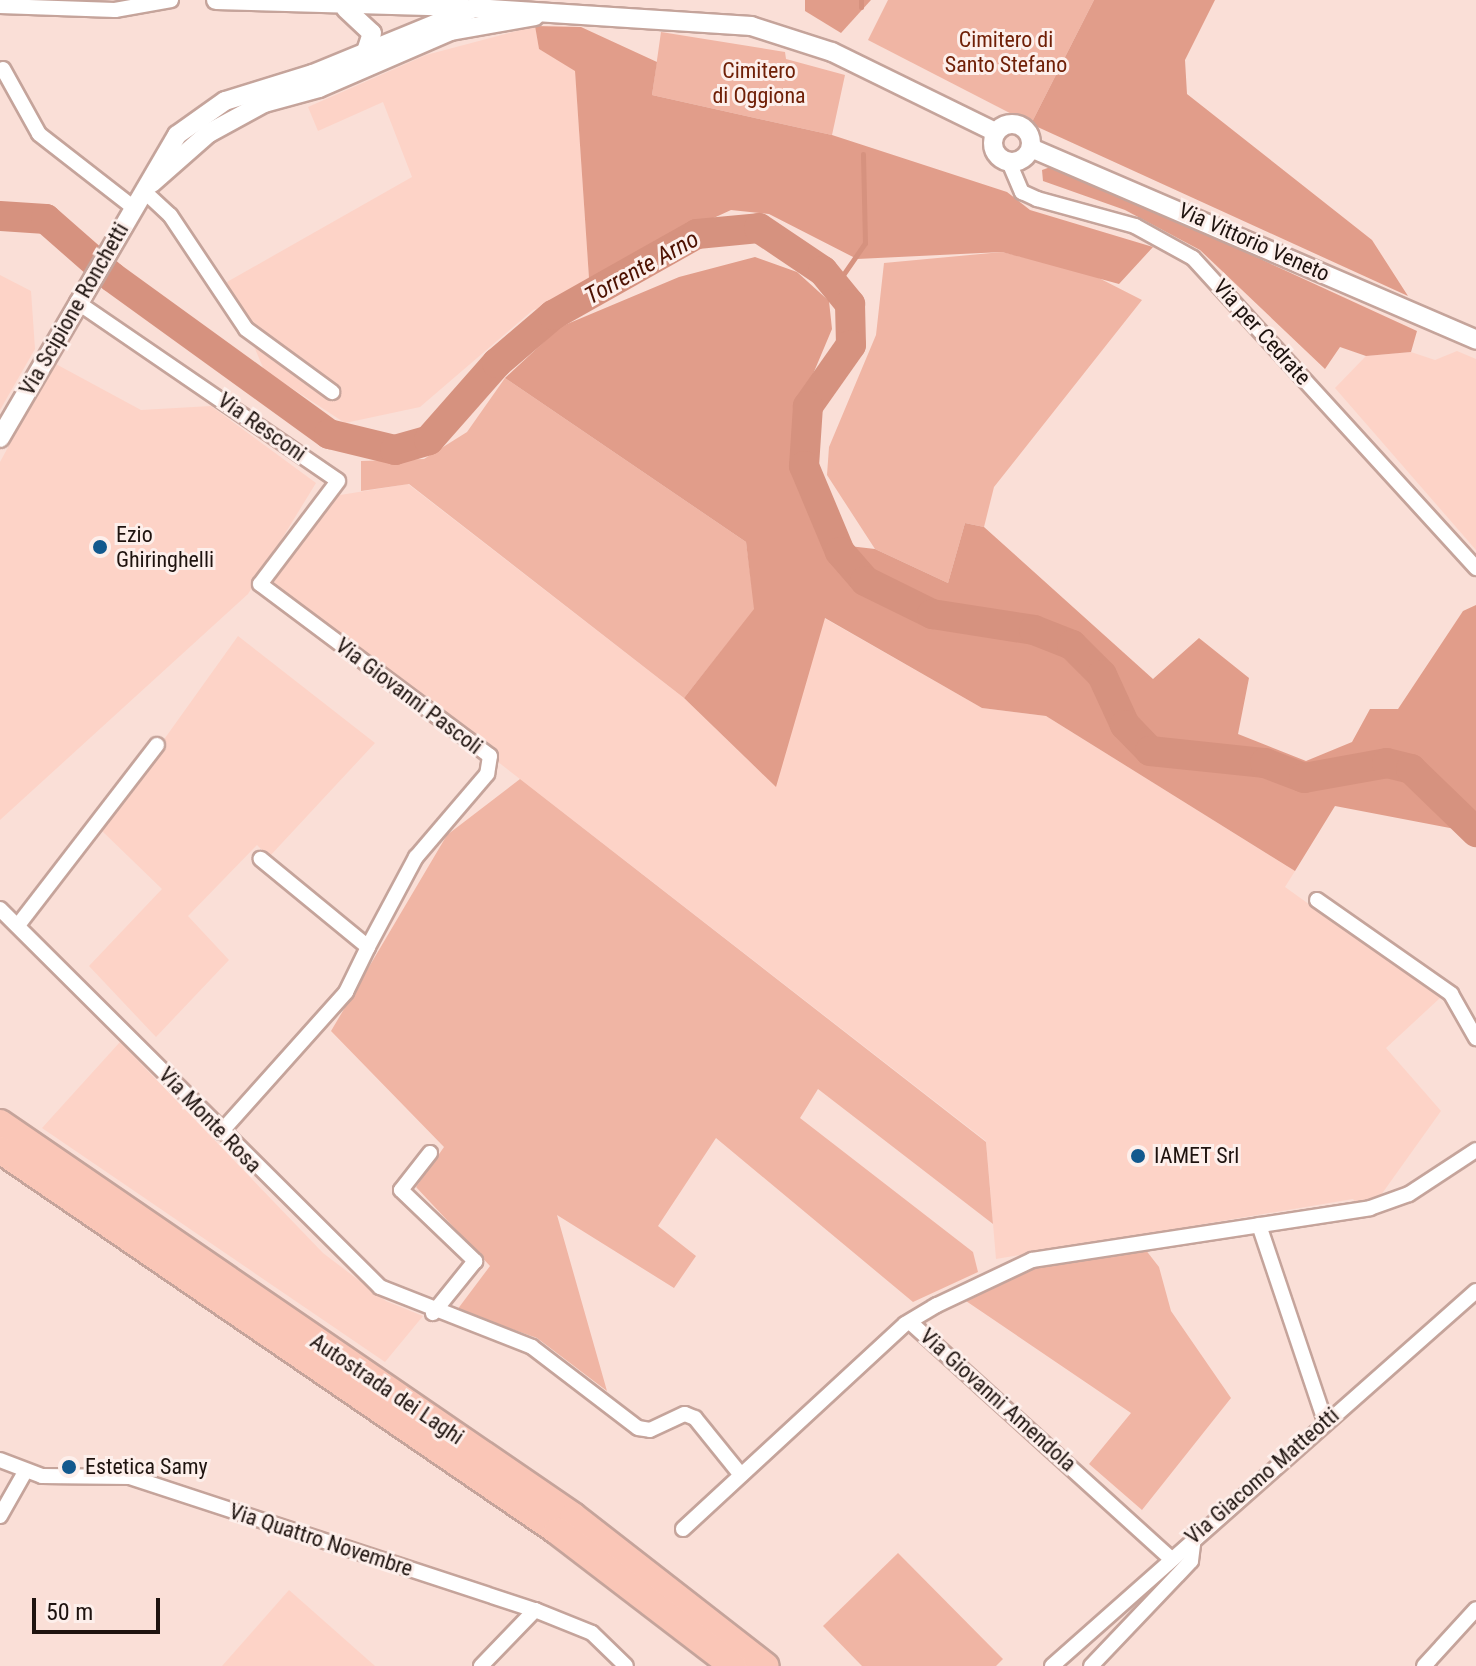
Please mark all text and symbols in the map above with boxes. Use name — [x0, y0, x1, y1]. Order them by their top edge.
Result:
park label: Cimitero di Santo Stefano — [945, 26, 1067, 78]
park label: Cimitero di Oggiona — [712, 57, 806, 108]
street label: Via Vittorio Veneto — [1174, 197, 1334, 287]
street label: Via Scipione Ronchetti — [14, 218, 134, 400]
water label: Torrente Arno — [580, 225, 704, 311]
street label: Via per Cedrate — [1208, 274, 1316, 390]
street label: Via Resconi — [213, 387, 311, 467]
place label: Ezio Ghiringhelli — [116, 521, 214, 572]
marker: Ezio Ghiringhelli — [91, 538, 109, 556]
street label: Via Giovanni Pascoli — [330, 632, 488, 760]
street label: Via Monte Rosa — [153, 1062, 267, 1178]
place label: IAMET Srl — [1154, 1143, 1240, 1169]
marker: IAMET Srl — [1129, 1147, 1147, 1165]
street label: Via Giovanni Amendola — [915, 1323, 1081, 1477]
street label: Autostrada dei Laghi — [305, 1328, 469, 1450]
street label: Via Giacomo Matteotti — [1180, 1402, 1344, 1550]
place label: Estetica Samy — [85, 1454, 208, 1480]
marker: Estetica Samy — [60, 1458, 78, 1476]
street label: Via Quattro Novembre — [226, 1498, 416, 1582]
scale bar — [36, 1582, 164, 1632]
text: 50 m — [46, 1598, 93, 1626]

